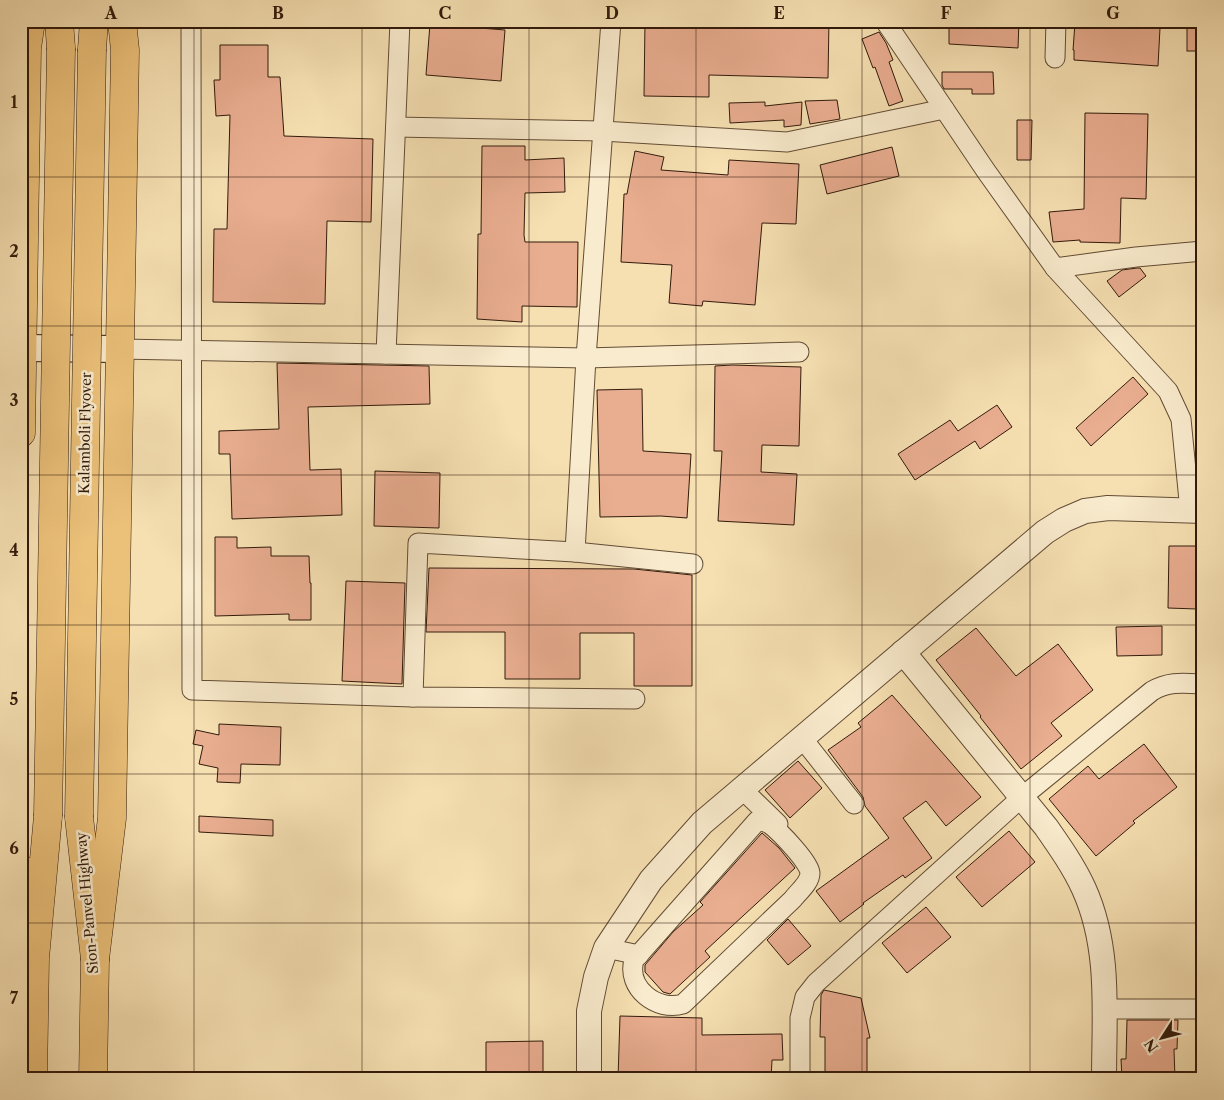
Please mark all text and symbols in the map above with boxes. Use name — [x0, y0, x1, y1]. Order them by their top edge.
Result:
text: A — [104, 3, 118, 23]
text: B — [272, 3, 284, 23]
text: C — [439, 3, 451, 23]
text: D — [605, 3, 619, 23]
text: E — [773, 3, 785, 23]
text: F — [941, 3, 952, 23]
text: G — [1106, 3, 1120, 23]
text: 1 — [10, 92, 18, 112]
text: 2 — [9, 241, 19, 261]
street label: Kalamboli Flyover — [75, 372, 95, 494]
text: 3 — [9, 390, 19, 410]
text: 4 — [9, 540, 19, 560]
text: 5 — [10, 689, 19, 709]
street label: Sion-Panvel Highway — [72, 831, 102, 975]
text: 6 — [9, 838, 19, 858]
text: 7 — [10, 988, 19, 1008]
north arrow — [1136, 1012, 1186, 1062]
text: N — [1141, 1035, 1162, 1056]

